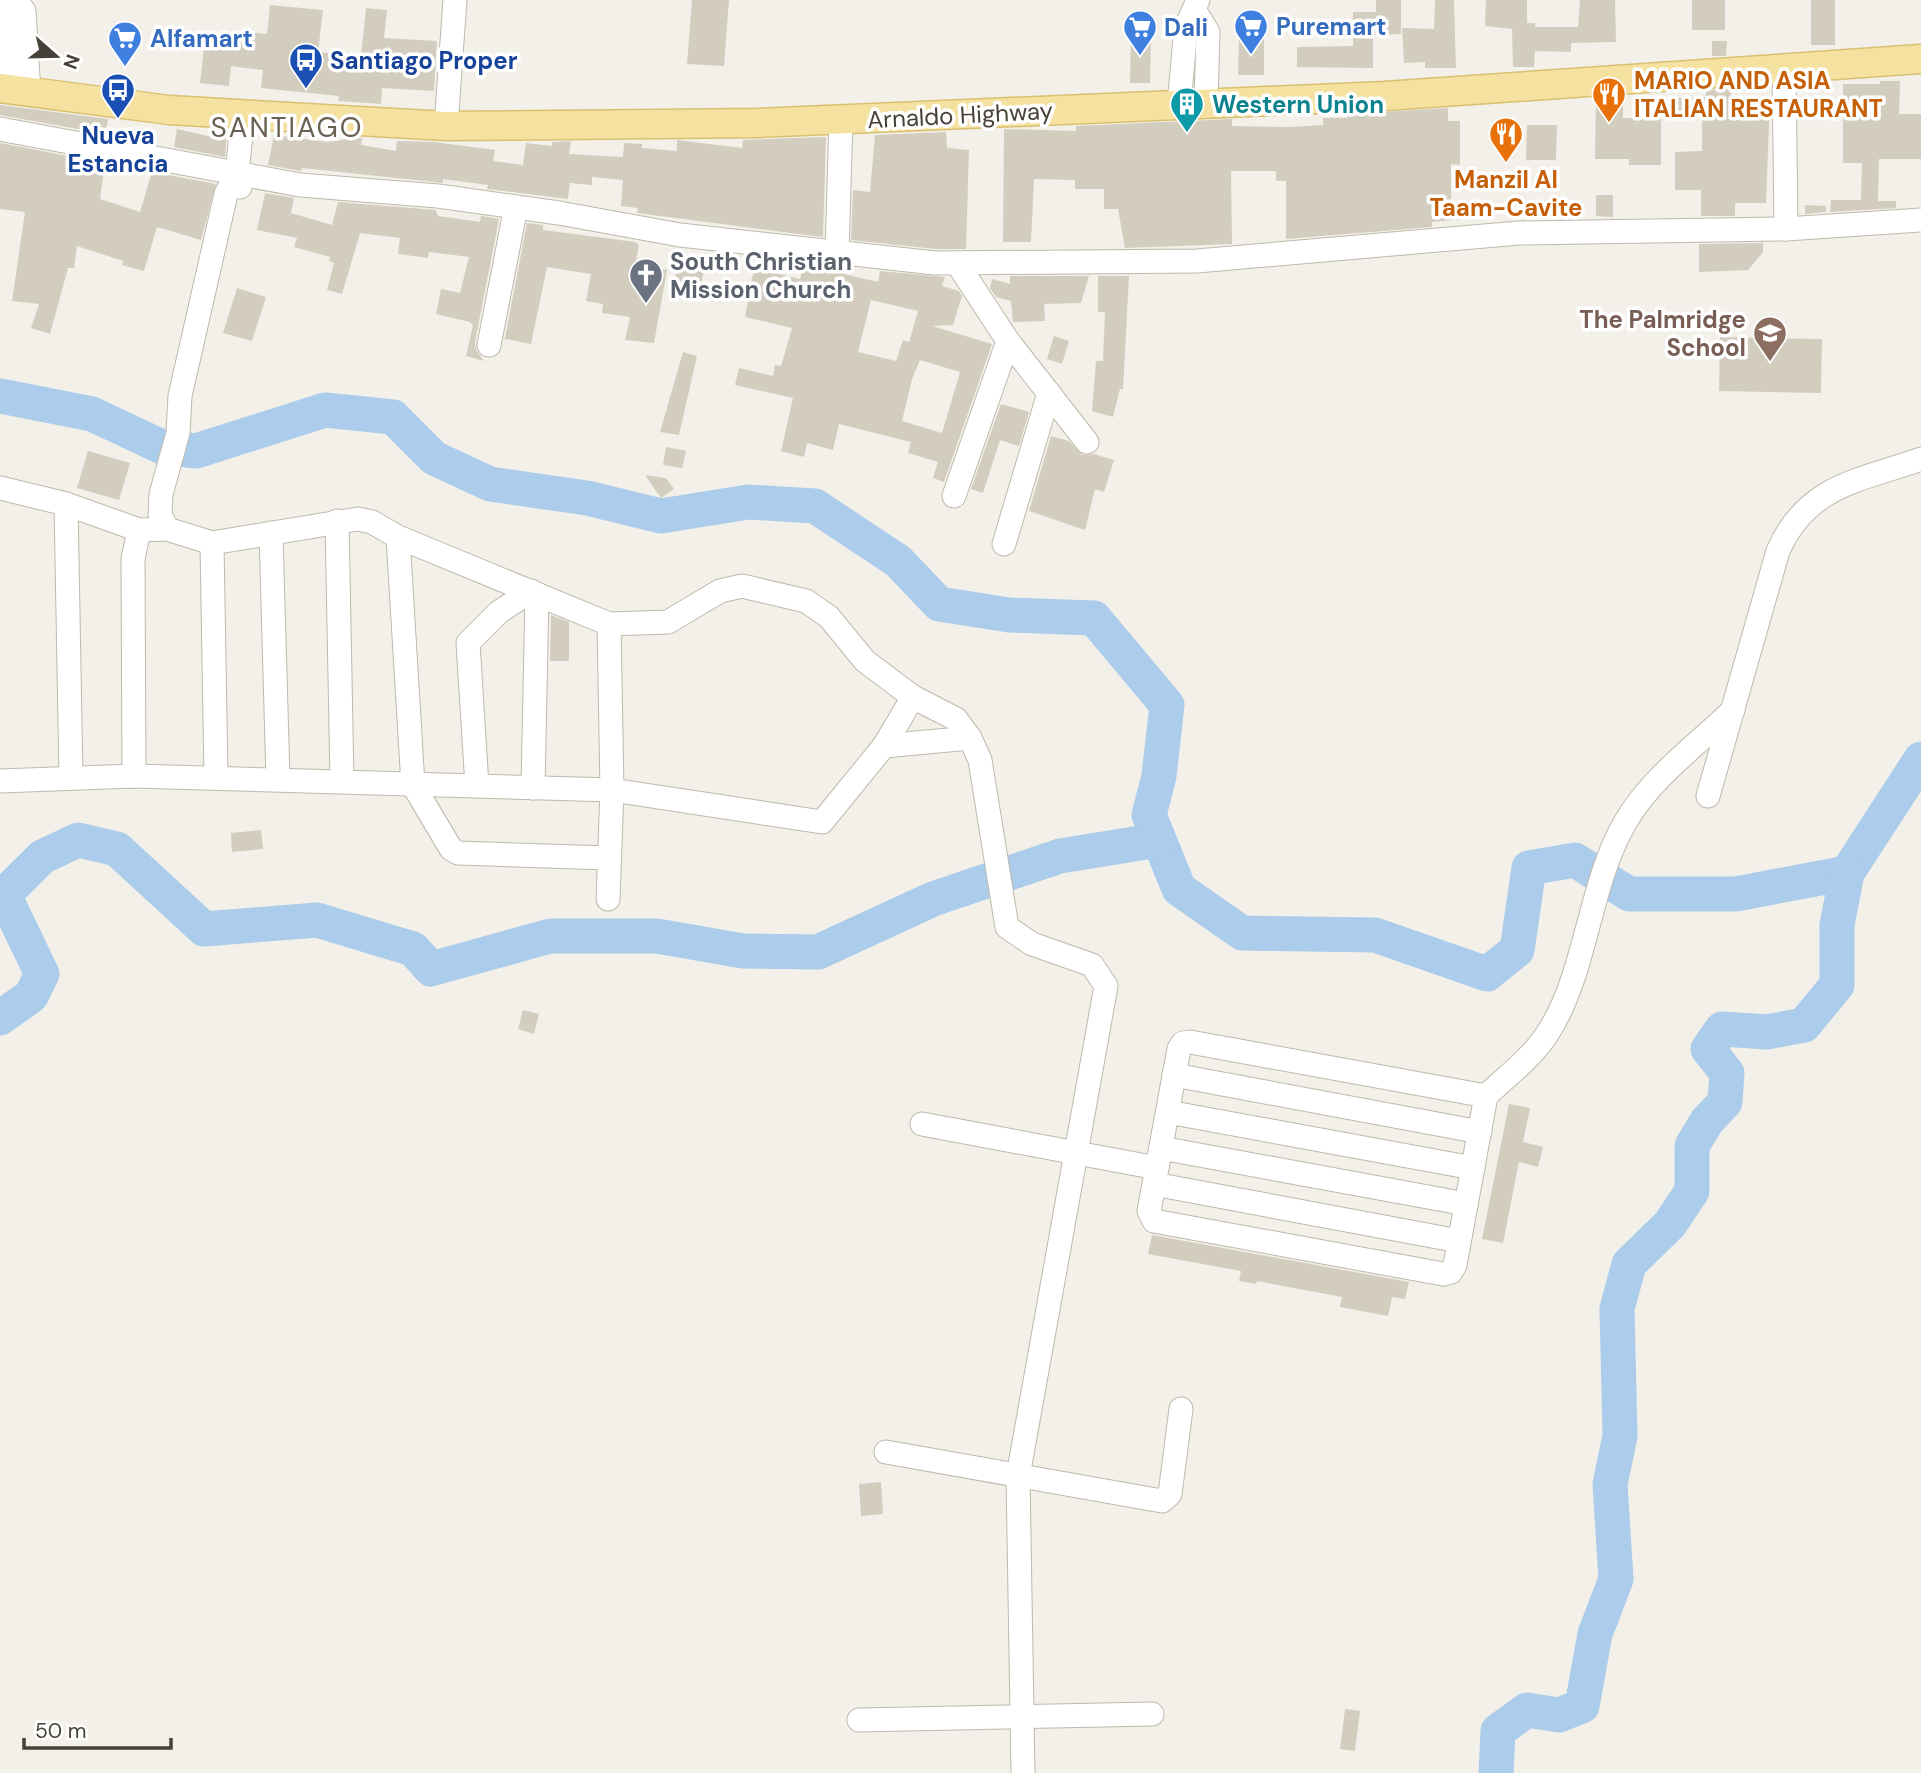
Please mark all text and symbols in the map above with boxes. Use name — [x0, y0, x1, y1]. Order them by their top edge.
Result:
supermarket icon: Puremart — [1232, 7, 1270, 56]
supermarket icon: Dali — [1121, 8, 1159, 57]
place label: Puremart — [1276, 11, 1386, 42]
place label: Dali — [1164, 12, 1208, 43]
supermarket icon: Alfamart — [106, 19, 144, 68]
north arrow — [21, 21, 91, 91]
place label: Alfamart — [150, 23, 253, 54]
bus stop icon: Santiago Proper — [287, 41, 325, 90]
place label: Santiago Proper — [330, 45, 518, 76]
text: N — [57, 51, 86, 72]
place label: MARIO AND ASIA ITALIAN RESTAURANT — [1634, 65, 1883, 124]
bus stop icon: Nueva Estancia — [99, 71, 137, 120]
restaurant icon: MARIO AND ASIA ITALIAN RESTAURANT — [1590, 75, 1628, 124]
building icon: Western Union — [1168, 85, 1206, 134]
place label: Western Union — [1212, 89, 1384, 120]
street label: Arnaldo Highway — [866, 95, 1054, 135]
district label: SANTIAGO — [211, 109, 363, 146]
restaurant icon: Manzil Al Taam-Cavite — [1487, 115, 1525, 164]
place label: Nueva Estancia — [68, 120, 168, 179]
place label: Manzil Al Taam-Cavite — [1430, 164, 1582, 223]
place label: South Christian Mission Church — [670, 246, 852, 305]
church icon: South Christian Mission Church — [627, 256, 665, 305]
place label: The Palmridge School — [1579, 304, 1746, 363]
school or university icon: The Palmridge School — [1751, 314, 1789, 363]
scale bar — [24, 1706, 172, 1750]
text: 50 m — [35, 1717, 86, 1745]

